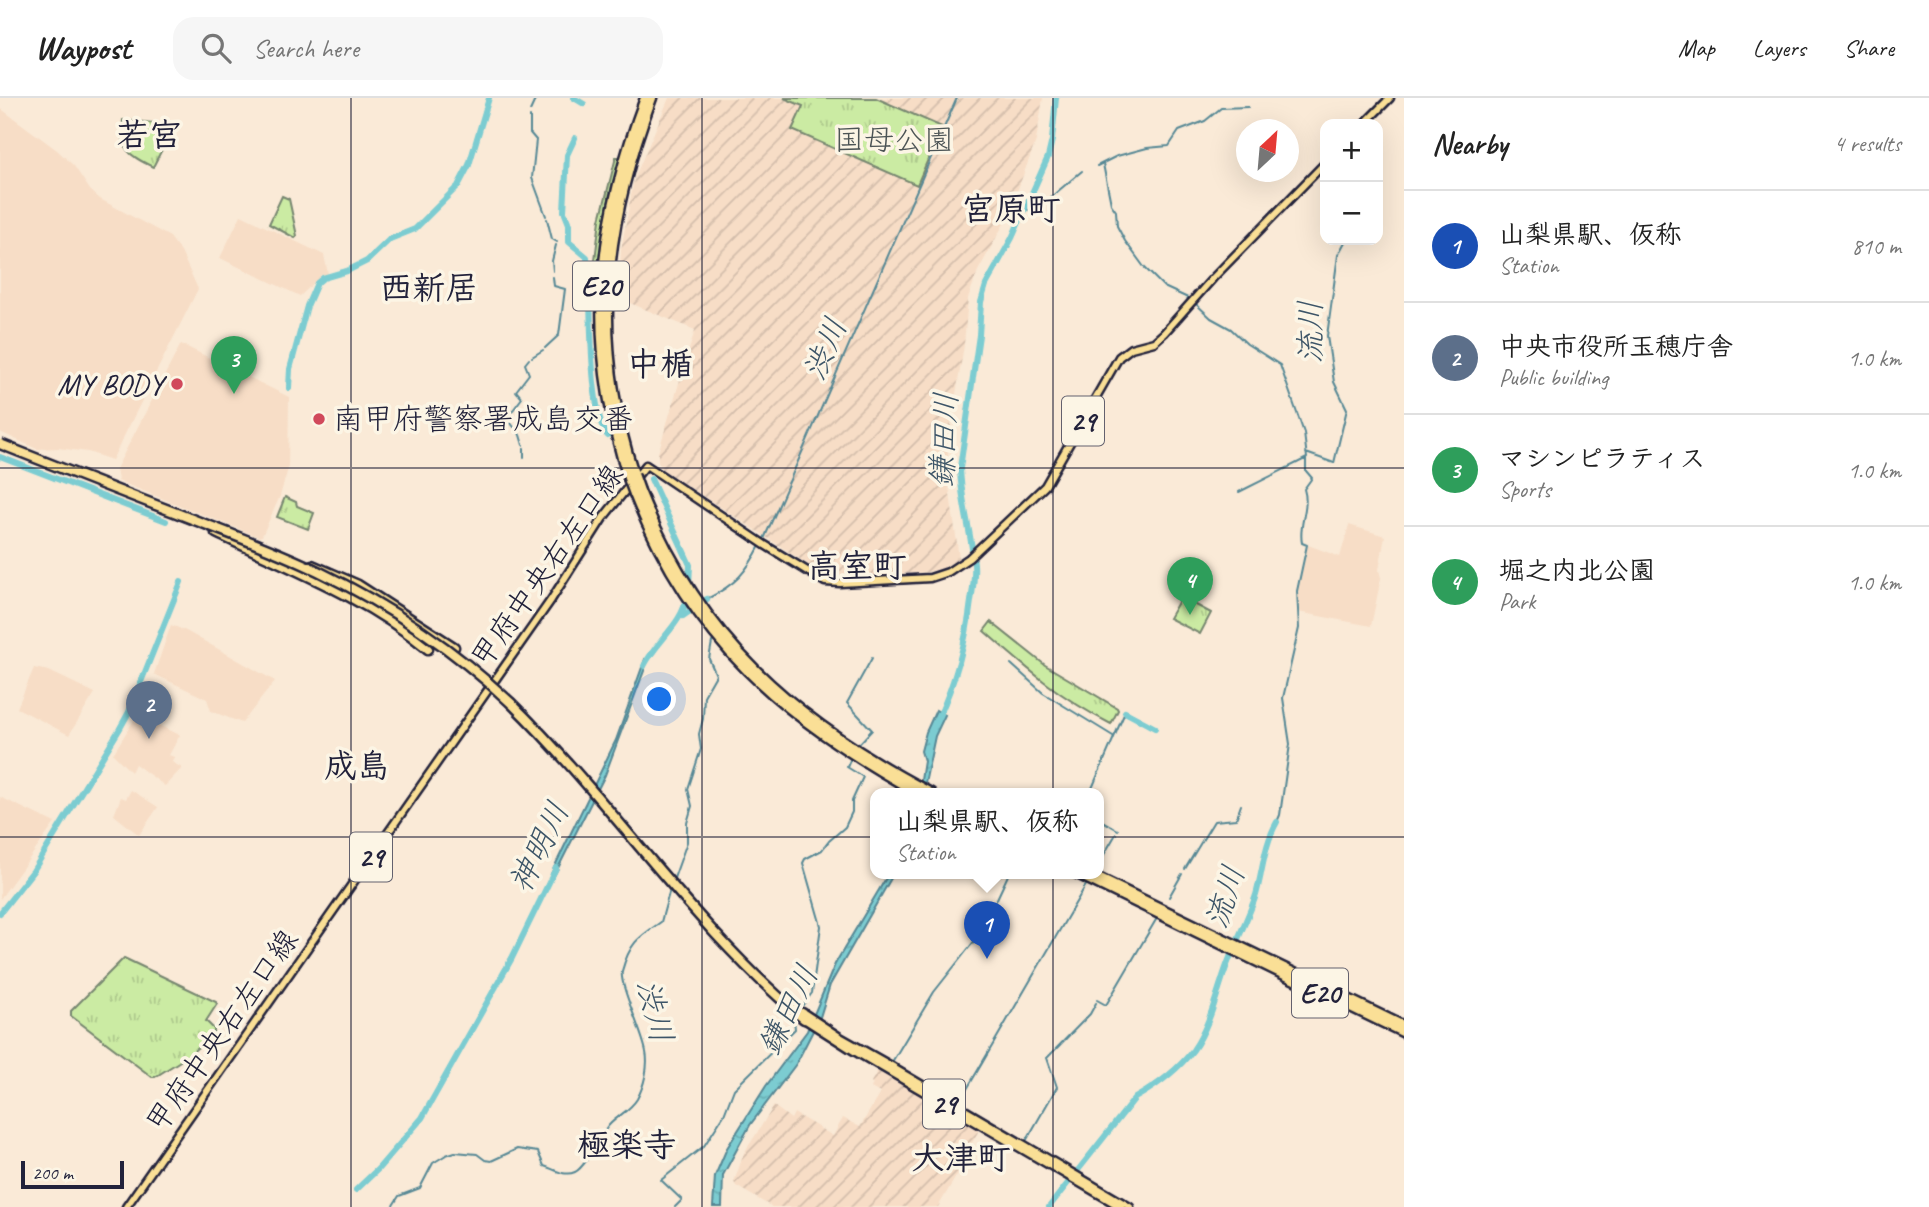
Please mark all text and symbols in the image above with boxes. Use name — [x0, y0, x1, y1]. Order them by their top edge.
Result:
search box — [173, 17, 663, 80]
text: Waypost — [35, 27, 131, 69]
icon: search — [197, 29, 235, 67]
text: Search here — [253, 32, 359, 65]
text: Map — [1678, 33, 1715, 63]
text: Layers — [1753, 33, 1806, 63]
text: Share — [1844, 33, 1894, 63]
district label: 若宮 — [116, 114, 182, 156]
north arrow — [1236, 119, 1299, 182]
map controls — [1320, 119, 1383, 245]
button: + — [1320, 119, 1383, 182]
park label: 国母公園 — [834, 121, 954, 159]
text: Nearby — [1432, 125, 1508, 163]
text: 4 results — [1834, 129, 1901, 158]
button: − — [1320, 182, 1383, 245]
district label: 宮原町 — [962, 188, 1061, 230]
text: 山梨県駅、仮称 — [1499, 218, 1681, 251]
text: 1 — [1450, 232, 1460, 261]
text: 810 m — [1852, 232, 1901, 261]
text: Station — [1499, 251, 1559, 280]
road number: E20 — [573, 262, 629, 310]
district label: 西新居 — [380, 267, 479, 309]
water label: 流川 — [1290, 300, 1331, 364]
water label: 渋川 — [794, 312, 856, 386]
text: 中央市役所玉穂庁舎 — [1499, 330, 1733, 363]
pin: 3 — [211, 336, 257, 394]
district label: 中楯 — [627, 343, 693, 385]
text: 2 — [1450, 344, 1460, 373]
text: 1.0 km — [1848, 344, 1901, 373]
text: Public building — [1499, 363, 1608, 392]
place label: MY BODY — [57, 365, 168, 403]
marker: MY BODY — [169, 376, 185, 392]
water label: 鎌田川 — [921, 391, 967, 489]
road number: 29 — [1062, 396, 1104, 446]
place label: 南甲府警察署成島交番 — [333, 400, 633, 438]
marker: 南甲府警察署成島交番 — [311, 411, 327, 427]
text: マシンピラティス — [1499, 442, 1705, 475]
text: 3 — [1450, 456, 1460, 485]
text: 1.0 km — [1848, 456, 1901, 485]
street label: 甲府中央右左口線 — [463, 457, 631, 675]
text: Sports — [1499, 475, 1551, 504]
district label: 高室町 — [808, 545, 907, 587]
text: 堀之内北公園 — [1499, 554, 1655, 587]
pin: 4 — [1167, 557, 1213, 615]
text: 4 — [1450, 568, 1460, 597]
text: 1.0 km — [1848, 568, 1901, 597]
text: Park — [1499, 587, 1535, 616]
pin: 2 — [126, 681, 172, 739]
your location — [642, 682, 676, 716]
district label: 成島 — [324, 745, 390, 787]
popup — [870, 788, 1104, 879]
water label: 神明川 — [500, 795, 578, 899]
text: 山梨県駅、仮称 — [896, 805, 1078, 838]
road number: 29 — [350, 832, 392, 882]
text: Station — [896, 838, 956, 867]
water label: 流川 — [1196, 860, 1254, 934]
pin: 1 — [964, 901, 1010, 959]
street label: 甲府中央右左口線 — [138, 922, 306, 1140]
water label: 鎌田川 — [749, 958, 827, 1062]
road number: E20 — [1292, 968, 1348, 1018]
water label: 渋川 — [627, 975, 683, 1047]
road number: 29 — [923, 1080, 965, 1128]
district label: 極楽寺 — [578, 1124, 677, 1166]
district label: 大津町 — [912, 1137, 1011, 1179]
scale bar — [21, 1158, 124, 1190]
text: 200 m — [32, 1161, 73, 1185]

